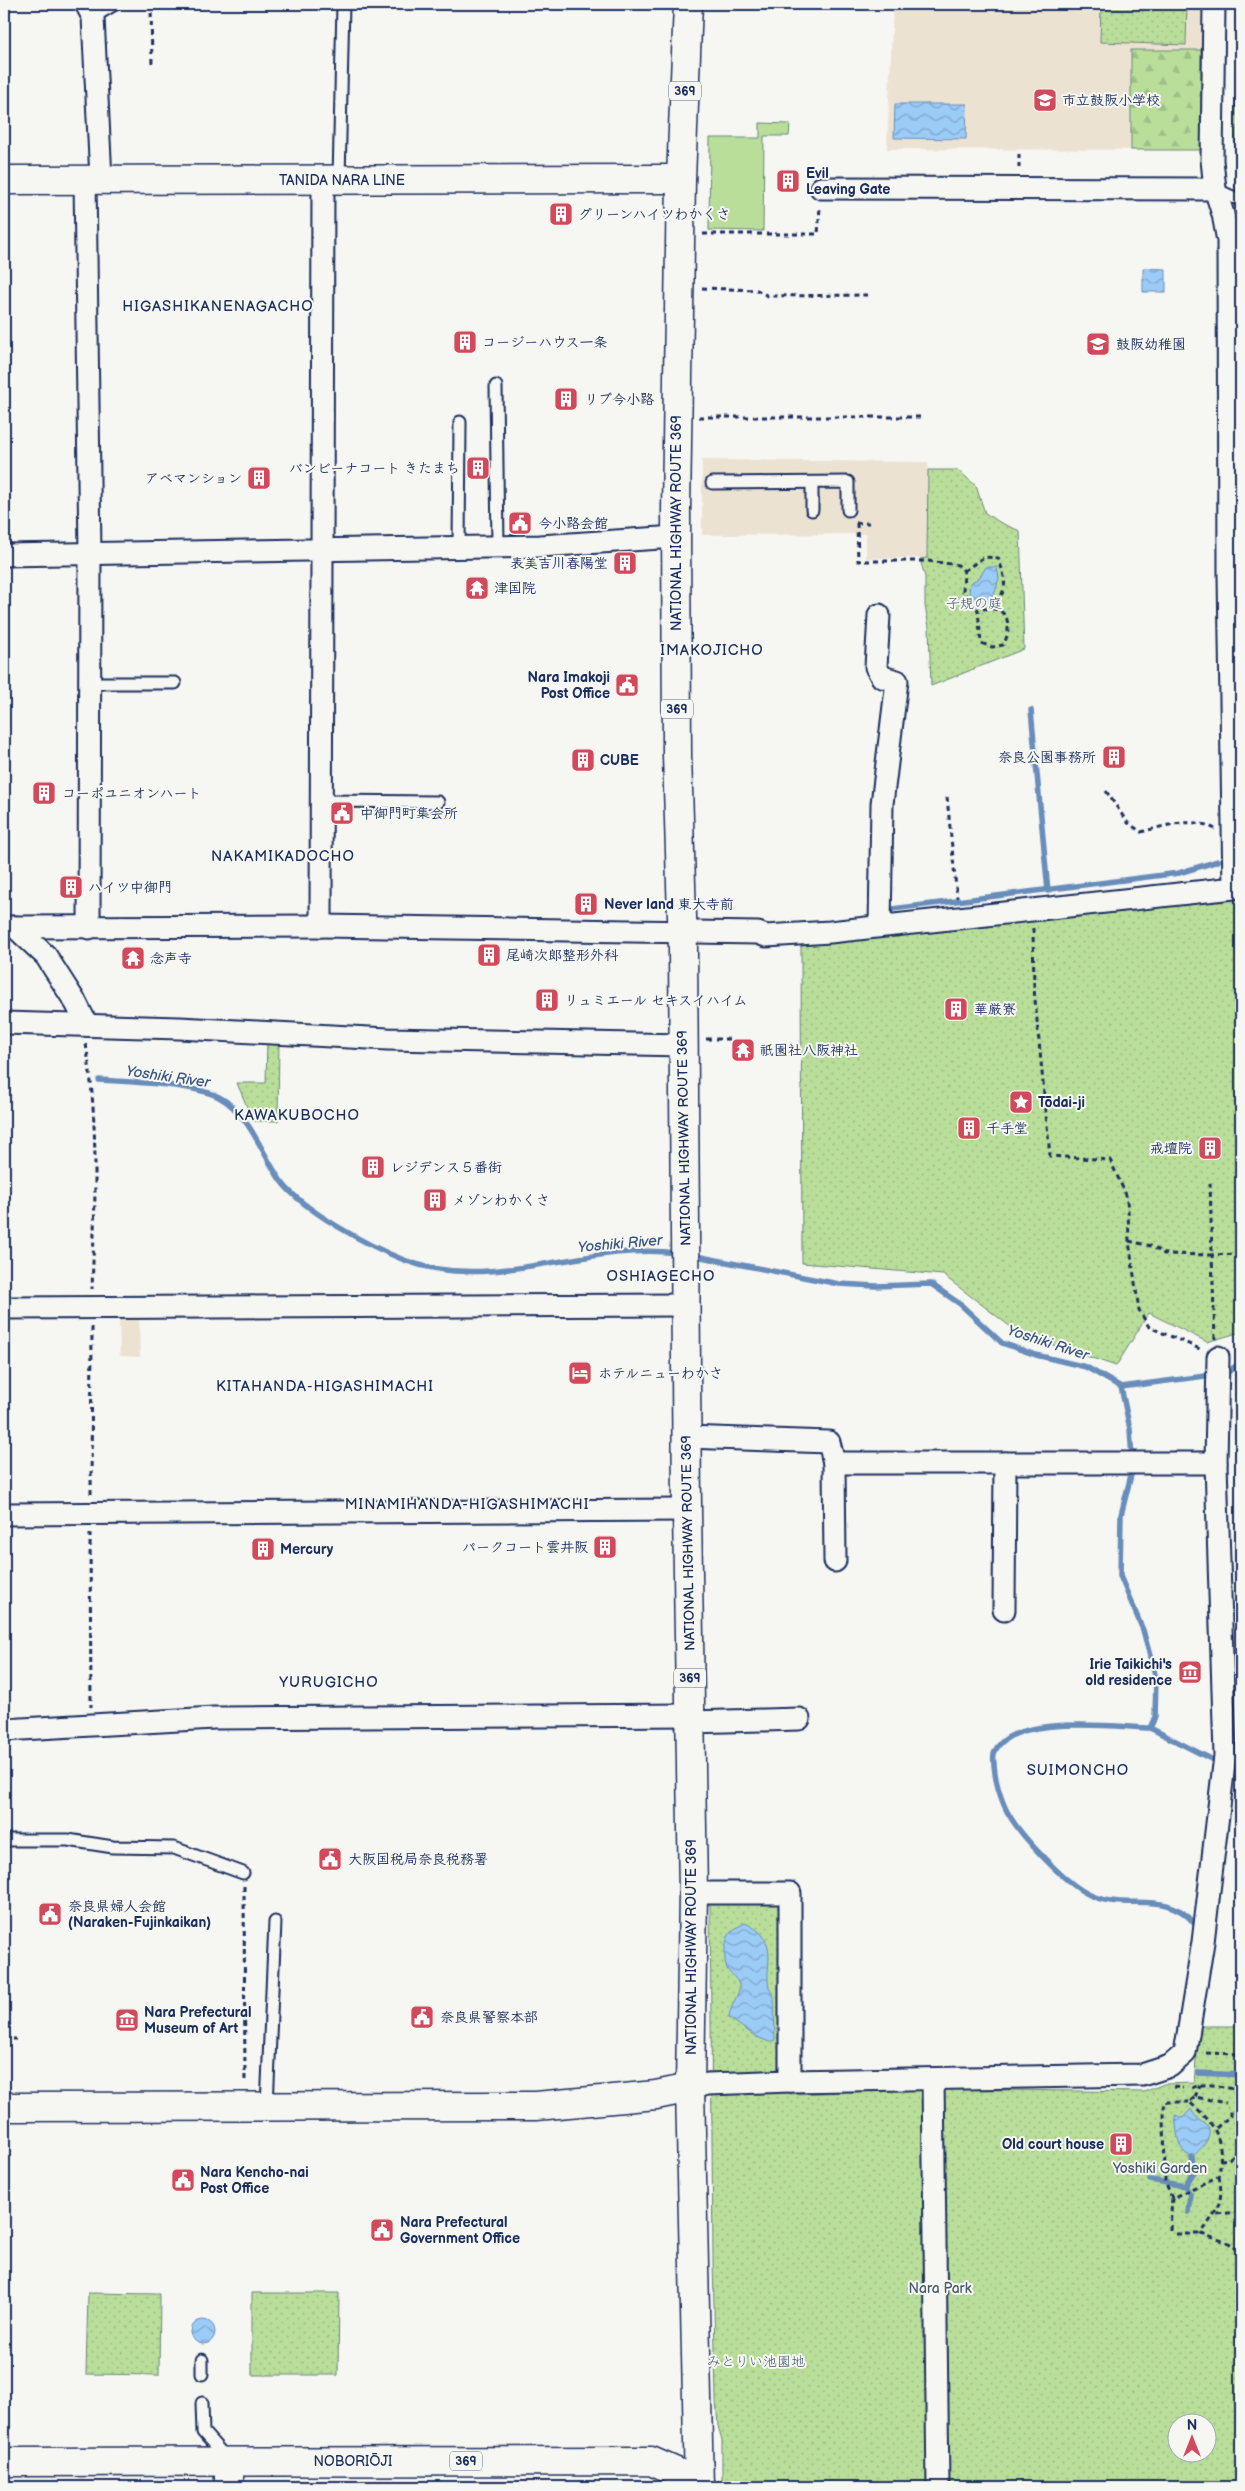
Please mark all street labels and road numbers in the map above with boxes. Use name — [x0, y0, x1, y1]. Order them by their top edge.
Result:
road number: 369 — [669, 82, 701, 100]
street label: TANIDA NARA LINE — [279, 172, 405, 189]
street label: NATIONAL HIGHWAY ROUTE 369 — [668, 415, 685, 631]
road number: 369 — [661, 700, 693, 719]
street label: NATIONAL HIGHWAY ROUTE 369 — [674, 1030, 694, 1246]
street label: NATIONAL HIGHWAY ROUTE 369 — [678, 1435, 698, 1651]
road number: 369 — [674, 1669, 706, 1688]
street label: NATIONAL HIGHWAY ROUTE 369 — [683, 1839, 700, 2055]
street label: NOBORIŌJI — [314, 2452, 392, 2470]
road number: 369 — [450, 2452, 482, 2470]

